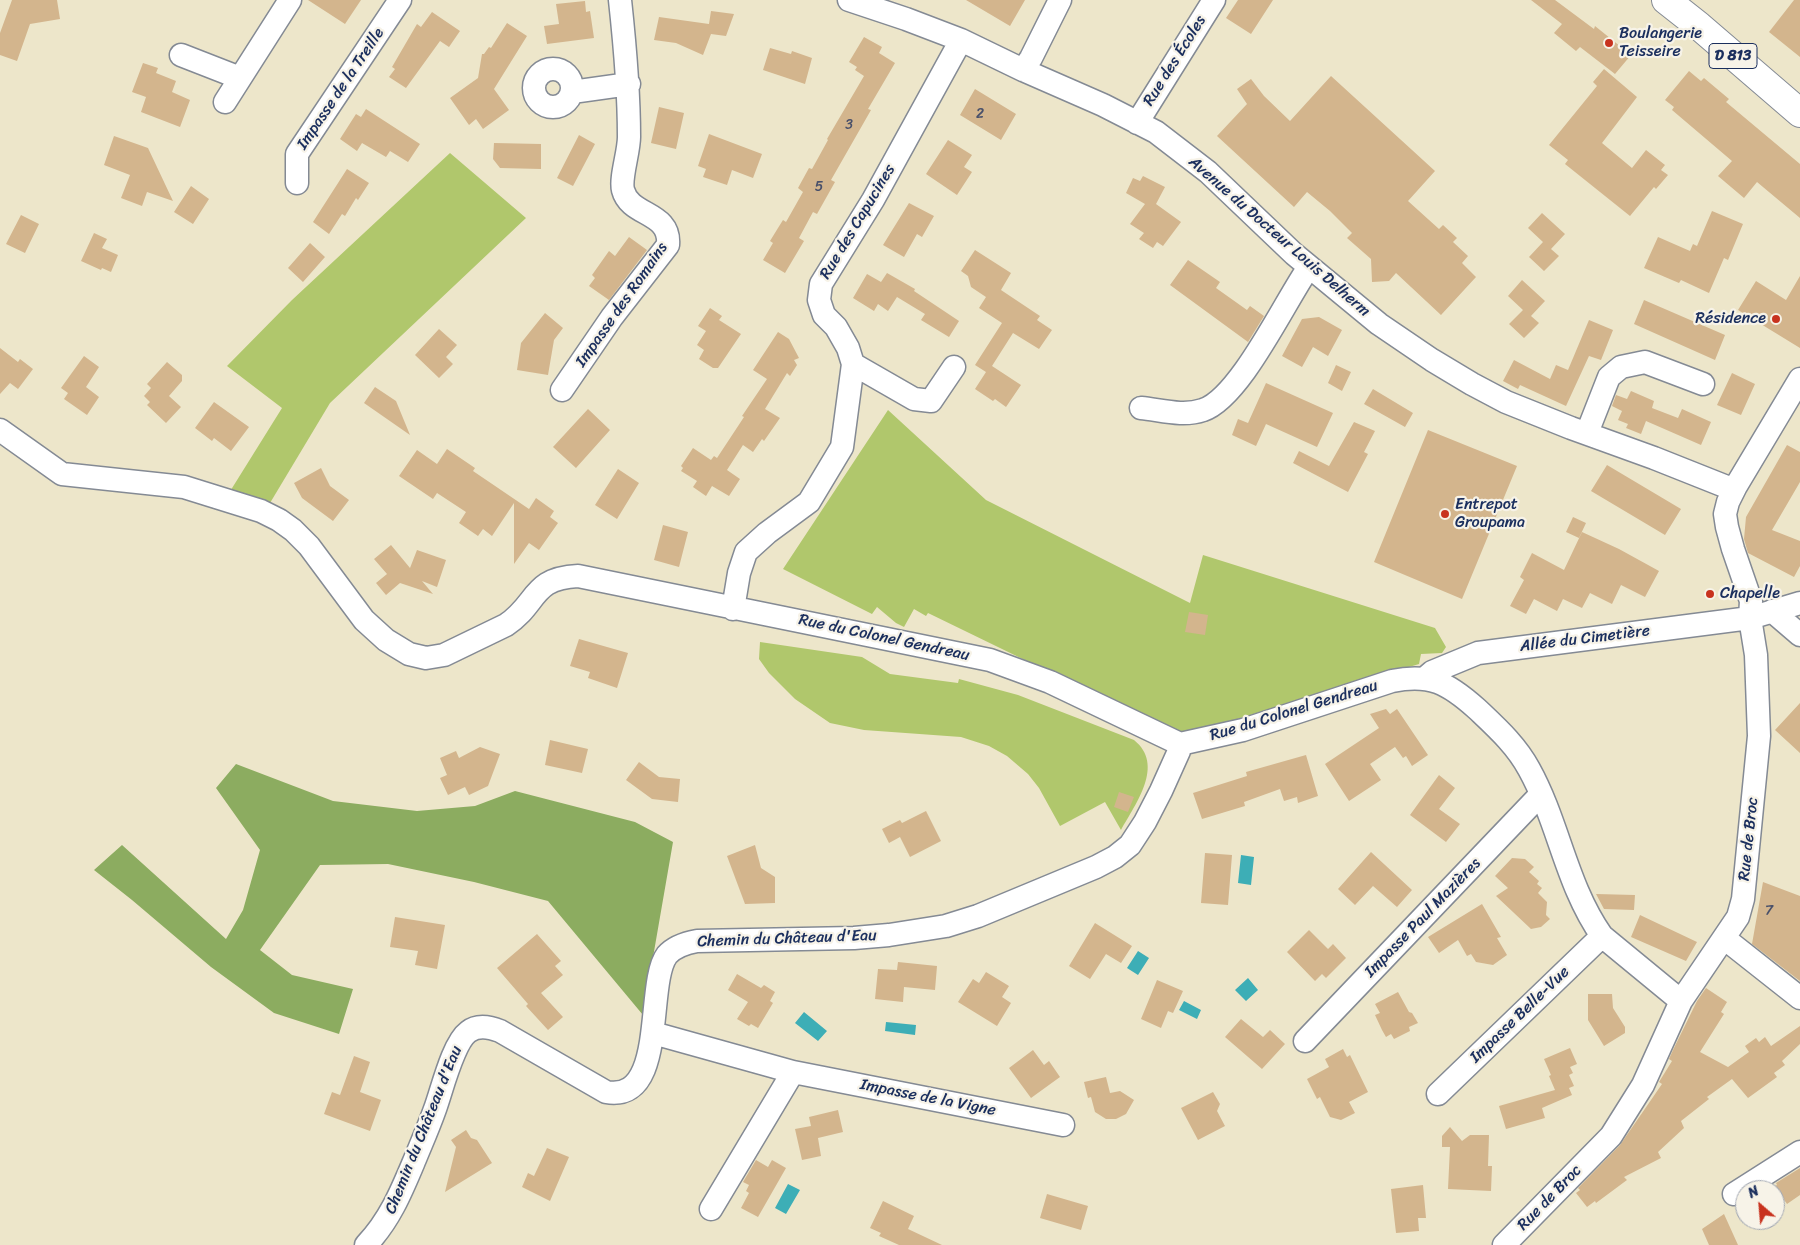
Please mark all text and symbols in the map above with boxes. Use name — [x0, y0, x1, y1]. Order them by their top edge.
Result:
street label: Rue des Écoles — [1140, 12, 1210, 110]
place label: Boulangerie Teisseire — [1619, 24, 1702, 62]
street label: Impasse de la Treille — [293, 25, 389, 153]
marker: Boulangerie Teisseire — [1603, 37, 1615, 49]
road number: D 813 — [1709, 44, 1757, 68]
house number: 2 — [976, 106, 984, 122]
house number: 3 — [845, 117, 853, 133]
street label: Avenue du Docteur Louis Delherm — [1184, 153, 1374, 321]
street label: Rue des Capucines — [816, 161, 900, 283]
house number: 5 — [815, 179, 823, 195]
street label: Impasse des Romains — [572, 239, 672, 371]
place label: Résidence — [1695, 309, 1766, 329]
marker: Résidence — [1770, 313, 1782, 325]
place label: Entrepot Groupama — [1455, 495, 1525, 533]
marker: Entrepot Groupama — [1439, 508, 1451, 520]
place label: Chapelle — [1720, 584, 1780, 604]
marker: Chapelle — [1704, 588, 1716, 600]
street label: Rue du Colonel Gendreau — [797, 610, 971, 666]
street label: Allée du Cimetière — [1519, 622, 1651, 656]
street label: Rue du Colonel Gendreau — [1208, 676, 1380, 746]
street label: Rue de Broc — [1735, 796, 1763, 882]
street label: Impasse Paul Mazières — [1361, 854, 1485, 982]
house number: 7 — [1765, 903, 1773, 919]
street label: Chemin du Château d'Eau — [697, 926, 877, 952]
street label: Impasse Belle-Vue — [1466, 963, 1574, 1067]
street label: Chemin du Château d'Eau — [381, 1043, 467, 1217]
street label: Impasse de la Vigne — [859, 1075, 997, 1121]
street label: Rue de Broc — [1514, 1161, 1586, 1235]
text: N — [1743, 1179, 1763, 1205]
north arrow — [1735, 1180, 1785, 1230]

